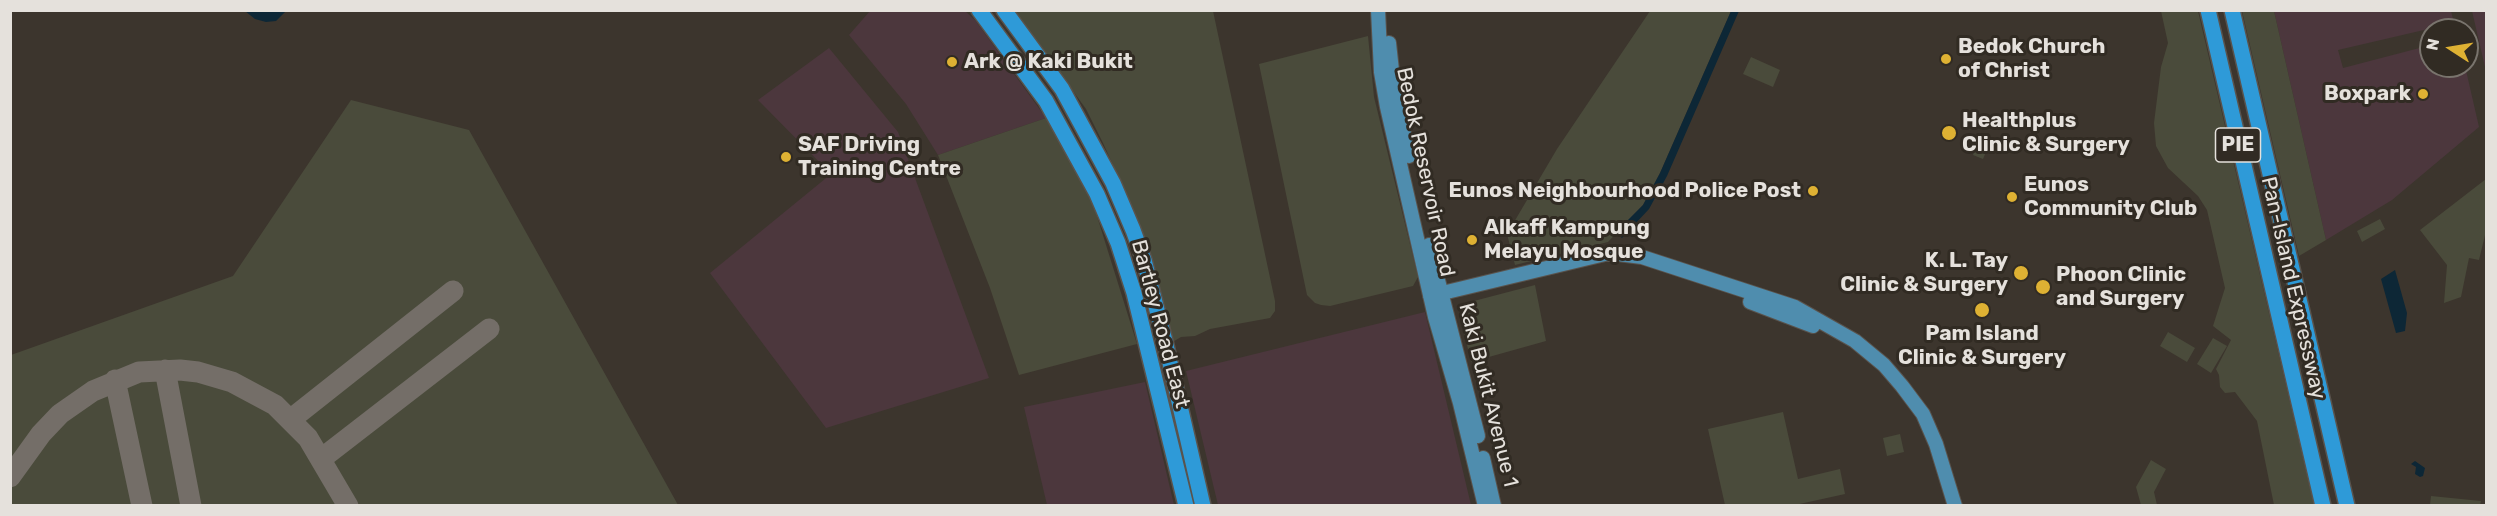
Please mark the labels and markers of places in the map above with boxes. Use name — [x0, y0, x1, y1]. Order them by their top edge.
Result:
place label: Bedok Church of Christ — [1958, 34, 2105, 84]
place label: Ark @ Kaki Bukit — [964, 49, 1133, 75]
marker: Bedok Church of Christ — [1939, 52, 1953, 66]
marker: Ark @ Kaki Bukit — [945, 55, 959, 69]
place label: Boxpark — [2324, 81, 2411, 107]
marker: Boxpark — [2416, 87, 2430, 101]
place label: Healthplus Clinic & Surgery — [1962, 108, 2130, 158]
marker: Healthplus Clinic & Surgery — [1940, 124, 1958, 142]
place label: SAF Driving Training Centre — [798, 132, 961, 182]
marker: SAF Driving Training Centre — [779, 150, 793, 164]
place label: Eunos Community Club — [2024, 172, 2197, 222]
place label: Eunos Neighbourhood Police Post — [1449, 178, 1801, 204]
marker: Eunos Neighbourhood Police Post — [1806, 184, 1820, 198]
marker: Eunos Community Club — [2005, 190, 2019, 204]
place label: Alkaff Kampung Melayu Mosque — [1484, 215, 1650, 265]
marker: Alkaff Kampung Melayu Mosque — [1465, 233, 1479, 247]
place label: K. L. Tay Clinic & Surgery — [1840, 248, 2008, 298]
place label: Phoon Clinic and Surgery — [2056, 262, 2186, 312]
marker: K. L. Tay Clinic & Surgery — [2012, 264, 2030, 282]
marker: Phoon Clinic and Surgery — [2034, 278, 2052, 296]
marker: Pam Island Clinic & Surgery — [1973, 301, 1991, 319]
place label: Pam Island Clinic & Surgery — [1898, 321, 2066, 371]

